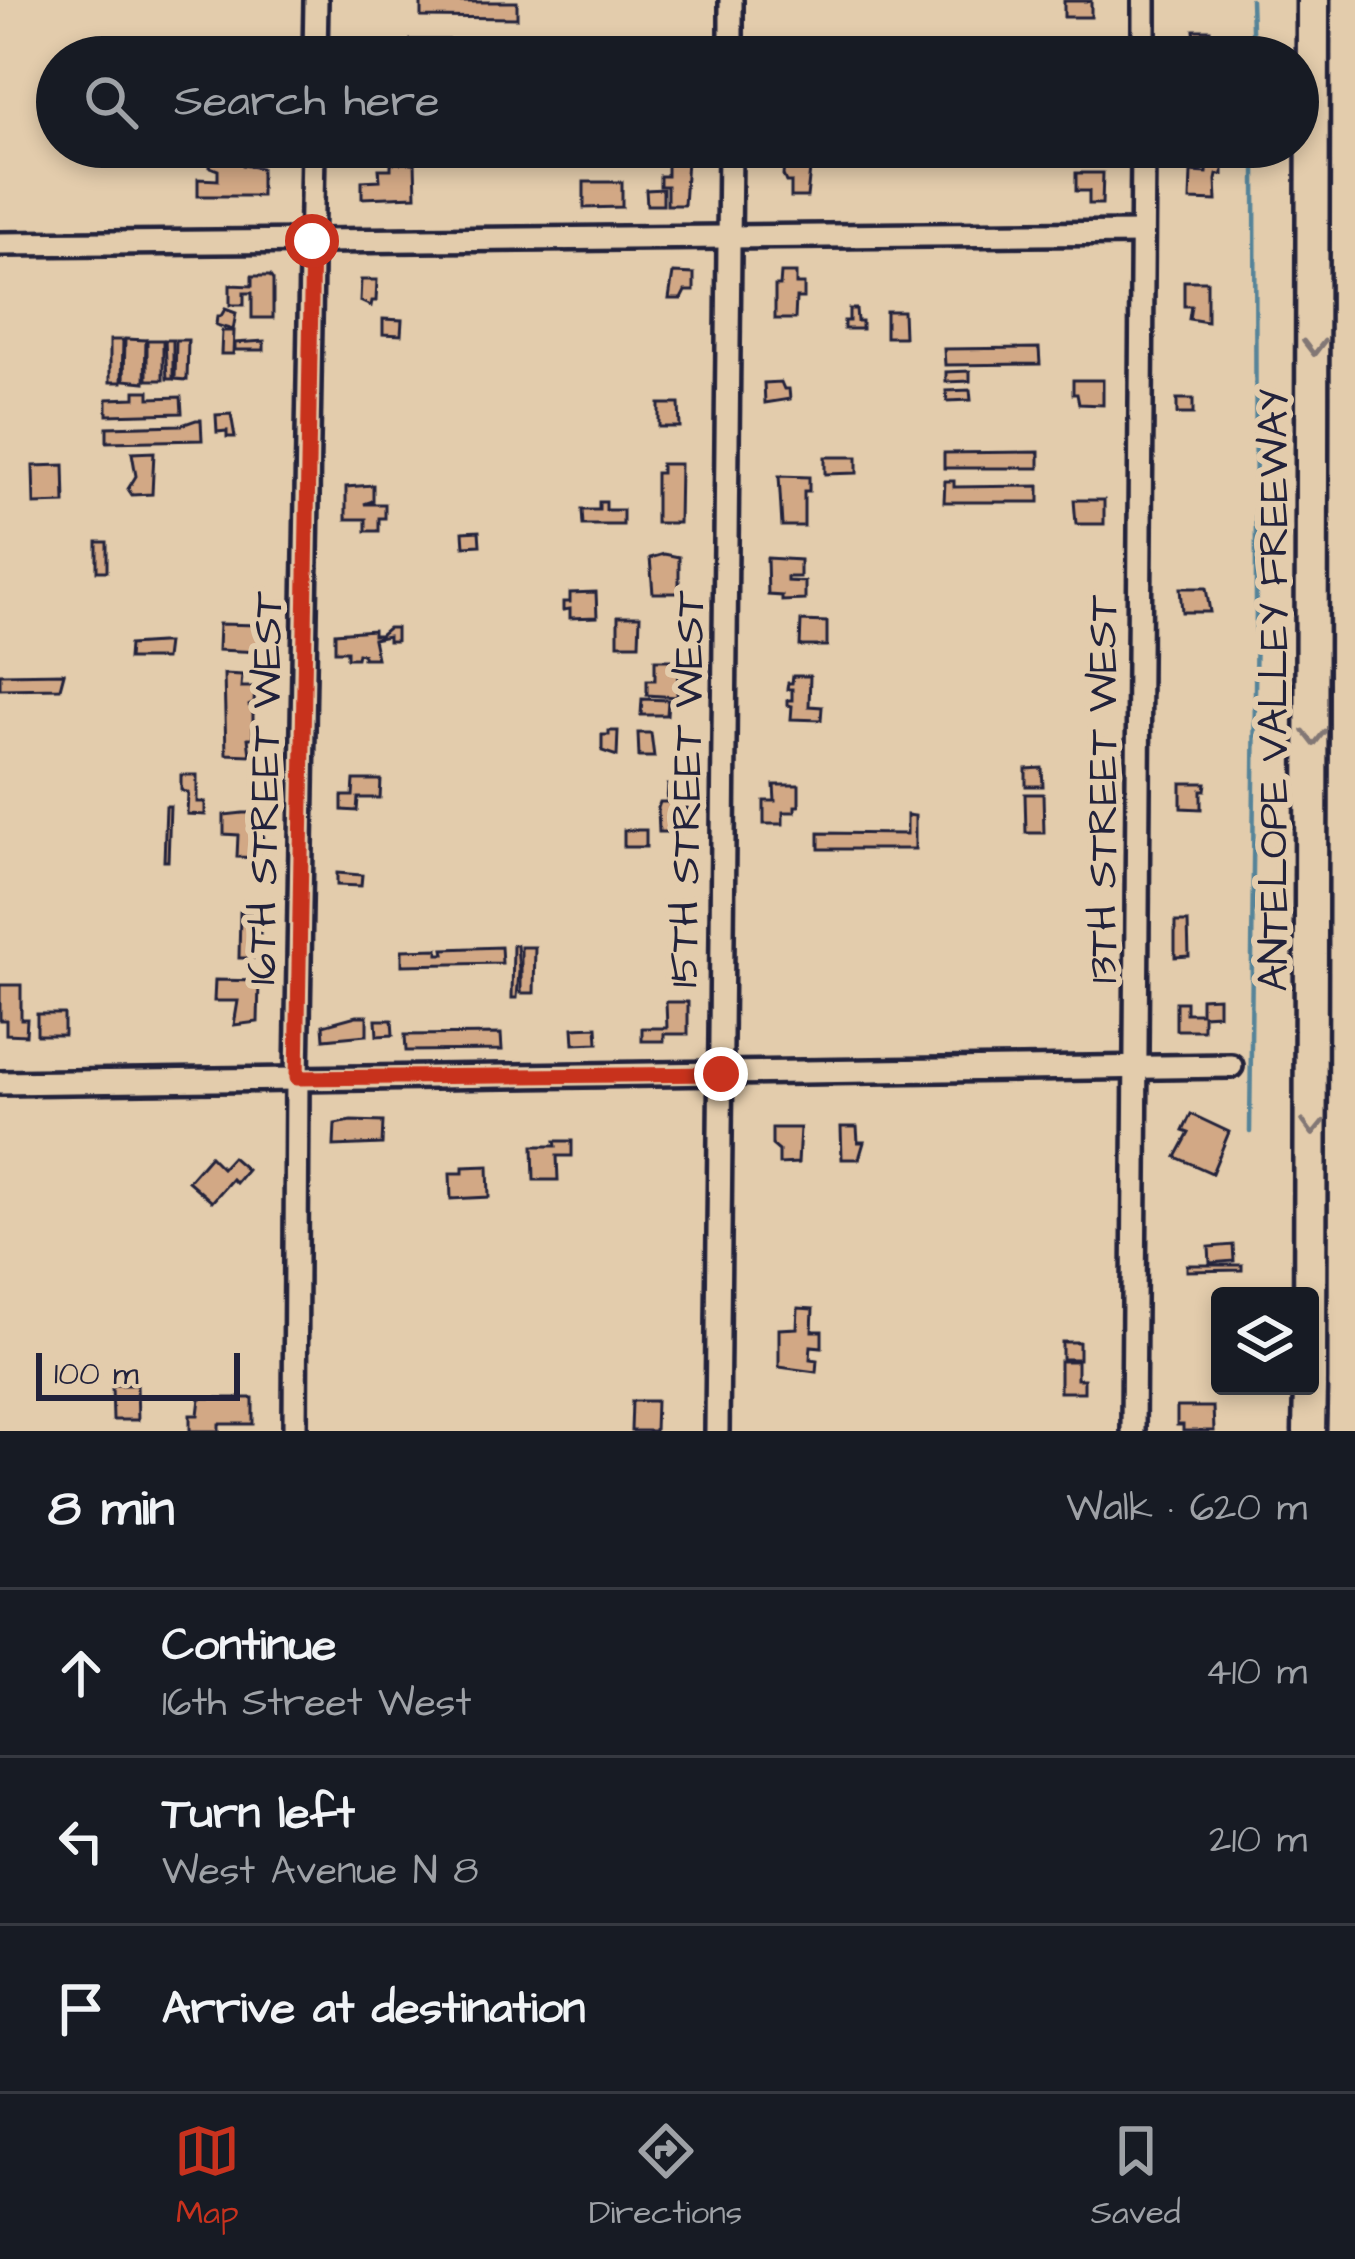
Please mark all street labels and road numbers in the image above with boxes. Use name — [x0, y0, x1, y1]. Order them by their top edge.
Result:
street label: ANTELOPE VALLEY FREEWAY — [1246, 388, 1304, 992]
street label: 15TH STREET WEST — [656, 589, 720, 988]
street label: 16TH STREET WEST — [234, 590, 298, 985]
street label: 13TH STREET WEST — [1075, 594, 1133, 983]

